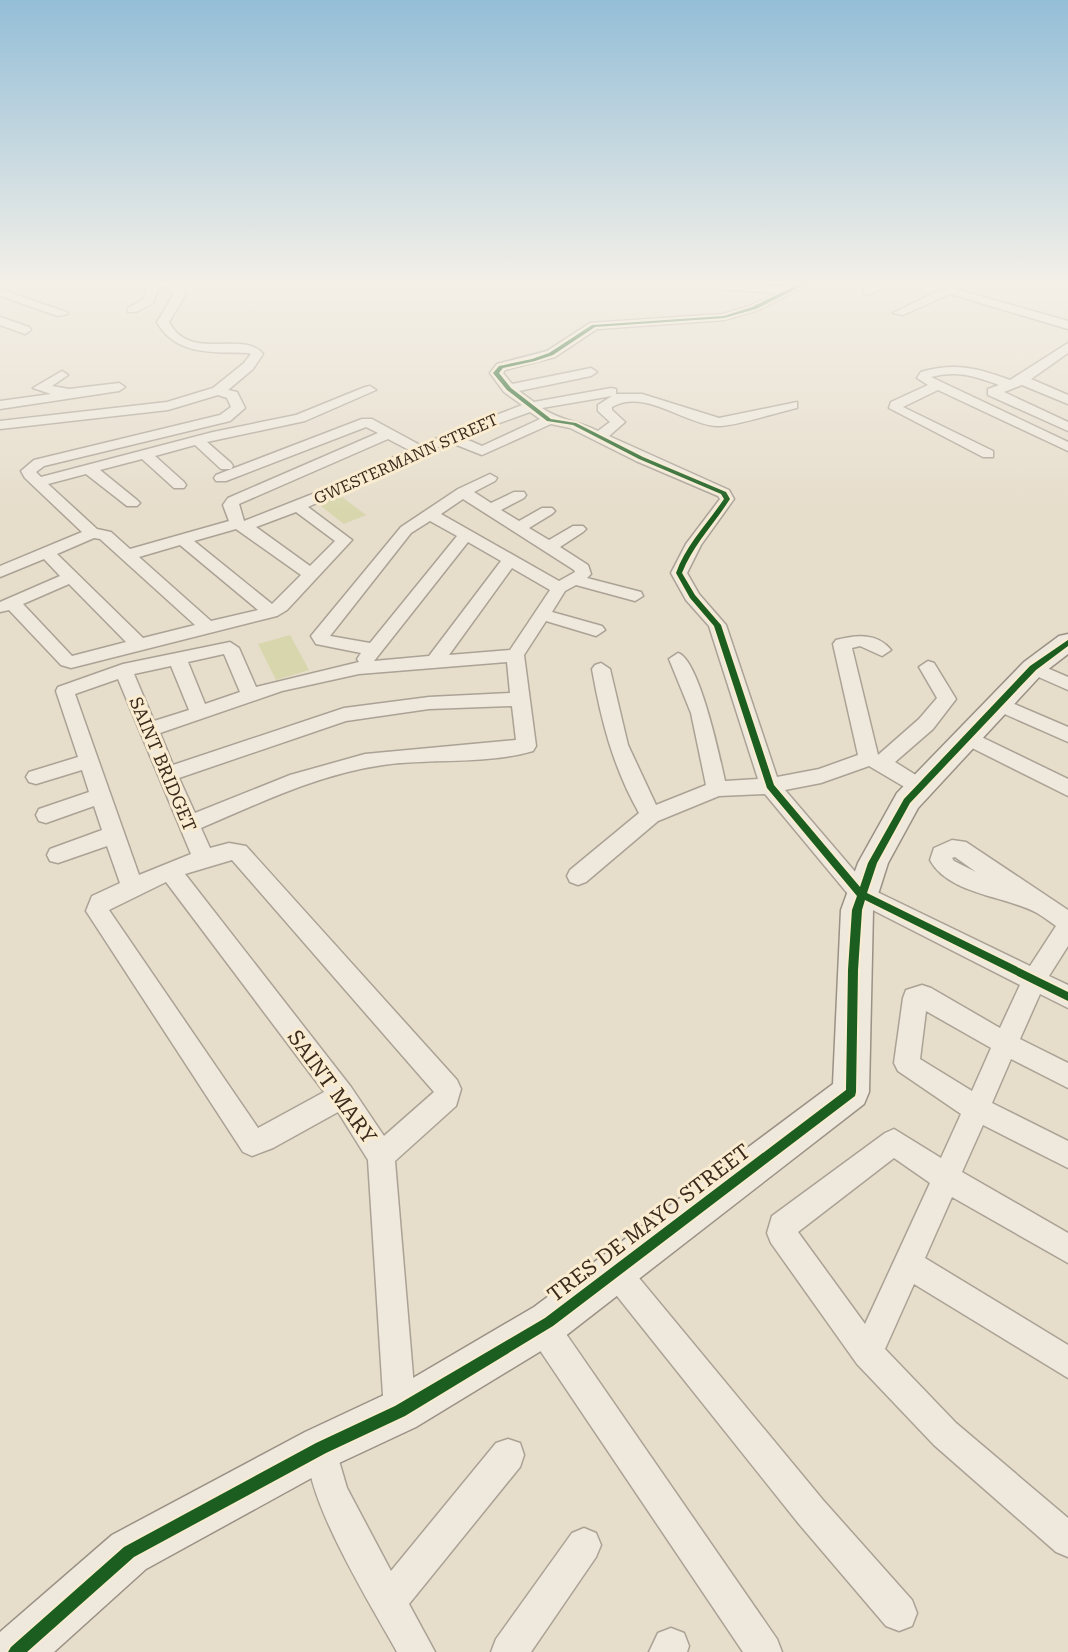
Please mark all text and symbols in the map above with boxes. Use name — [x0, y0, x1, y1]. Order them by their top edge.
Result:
street label: GWESTERMANN STREET — [311, 410, 501, 508]
street label: SAINT BRIDGET — [125, 694, 201, 834]
street label: SAINT MARY — [283, 1026, 382, 1149]
street label: TRES DE MAYO STREET — [543, 1139, 755, 1307]

